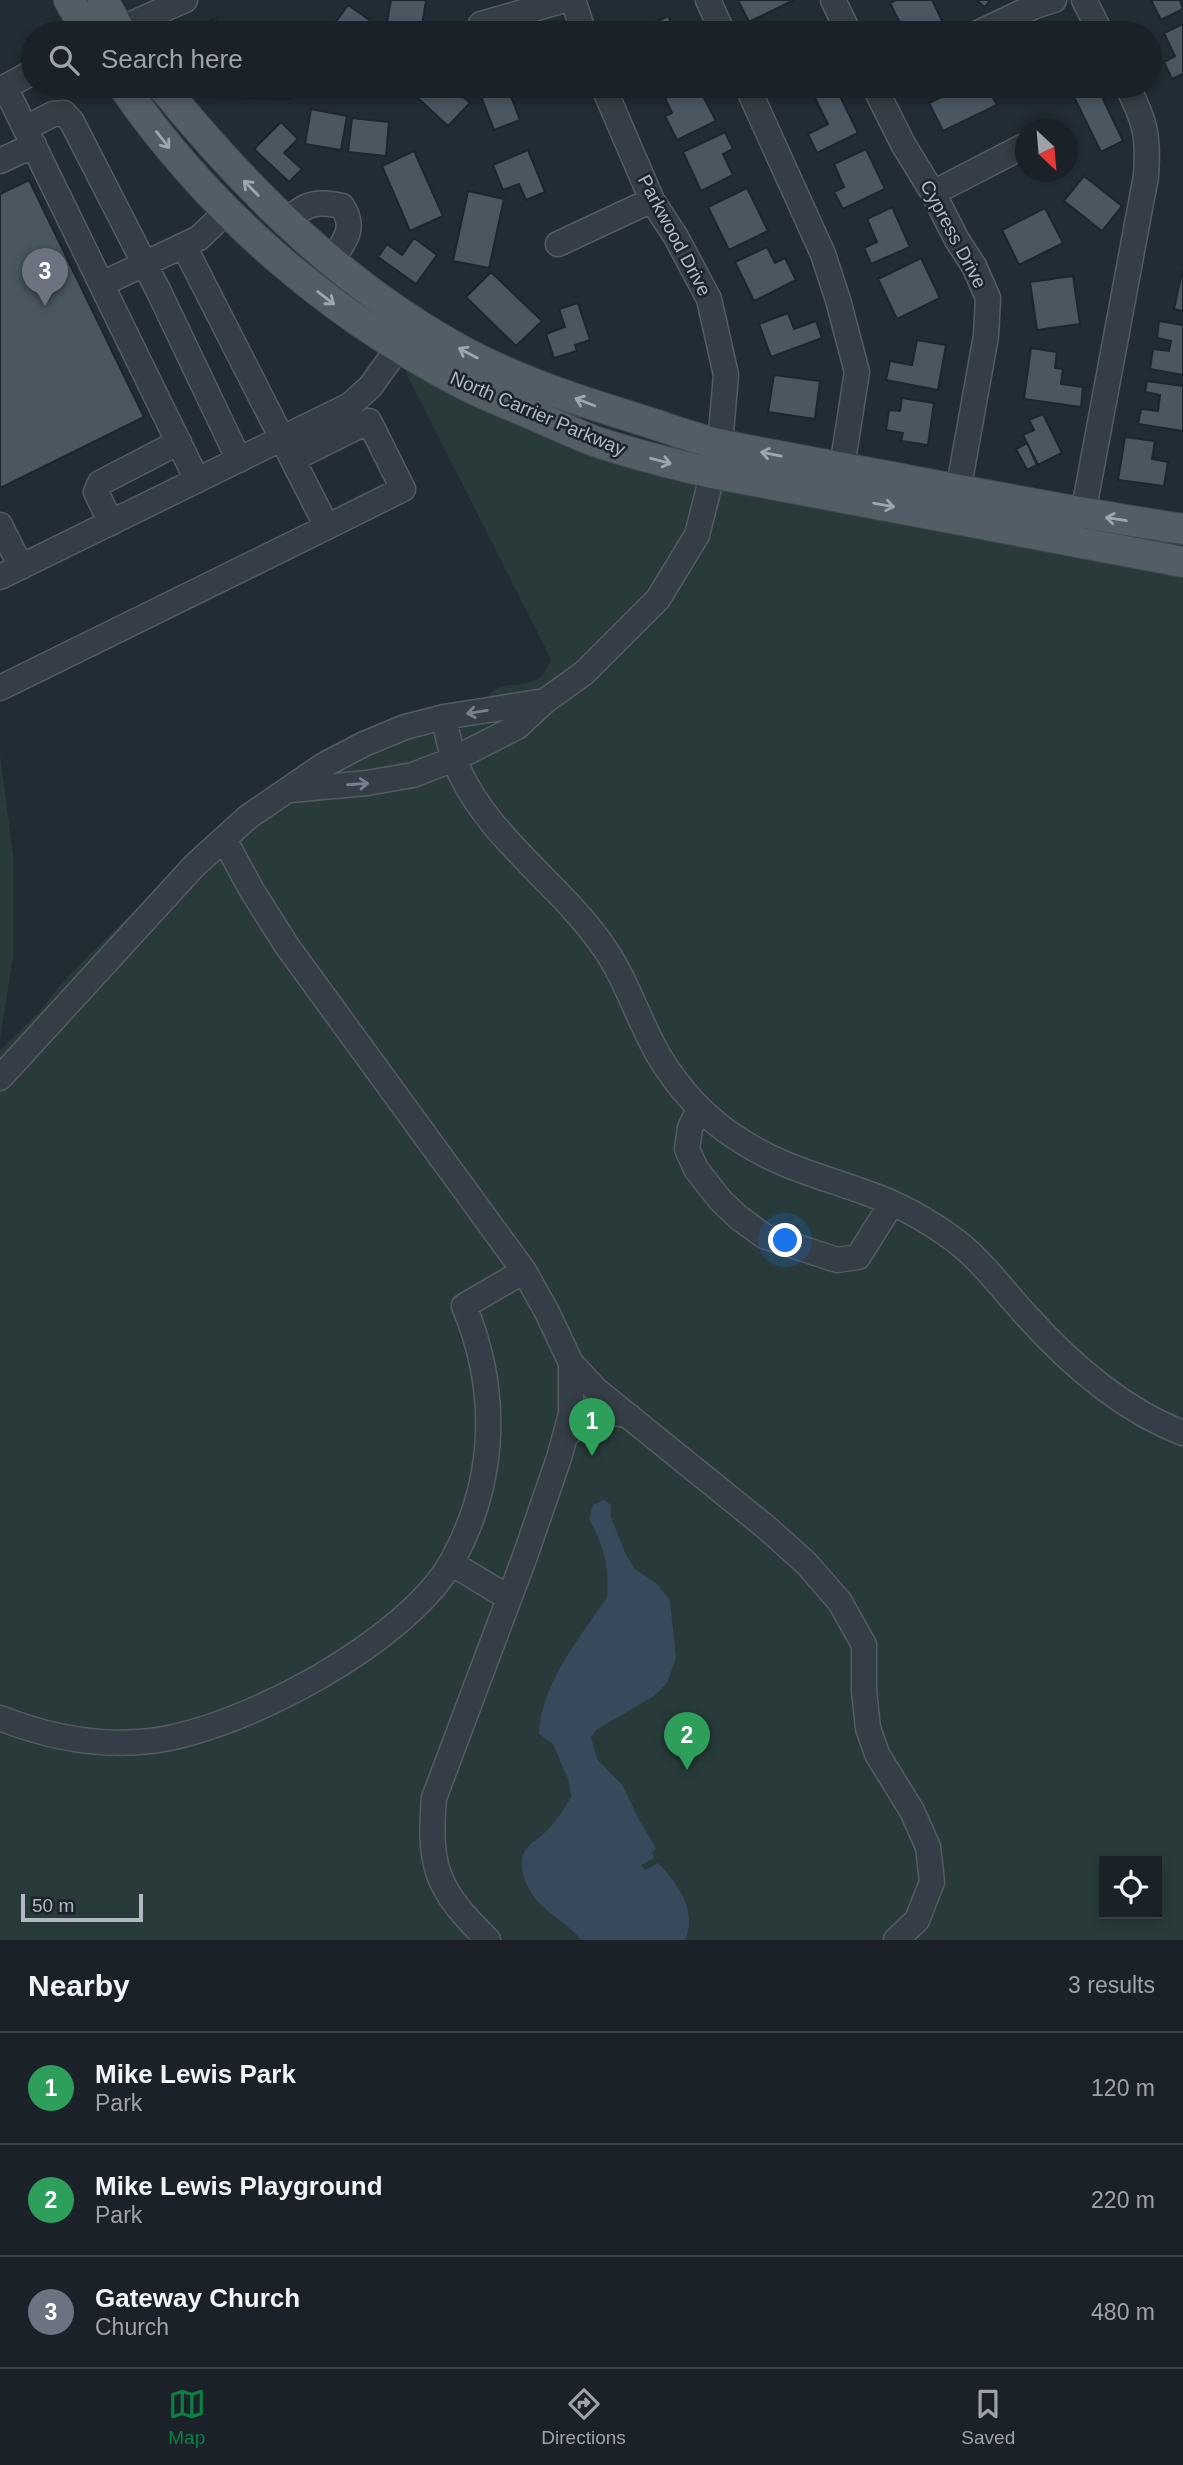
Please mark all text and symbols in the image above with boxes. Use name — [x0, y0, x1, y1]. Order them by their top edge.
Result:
search box — [21, 21, 1162, 98]
icon: search — [45, 41, 83, 79]
text: Search here — [101, 44, 243, 74]
north arrow — [1015, 119, 1078, 182]
one-way arrow — [156, 131, 171, 149]
street label: Parkwood Drive — [634, 171, 715, 299]
street label: Cypress Drive — [916, 177, 991, 292]
one-way arrow — [242, 180, 259, 197]
pin: 3 — [22, 248, 68, 306]
one-way arrow — [317, 291, 335, 306]
one-way arrow — [458, 345, 479, 359]
street label: North Carrier Parkway — [447, 367, 629, 460]
one-way arrow — [574, 395, 596, 407]
one-way arrow — [760, 447, 783, 460]
one-way arrow — [649, 455, 672, 468]
one-way arrow — [872, 498, 895, 512]
one-way arrow — [1105, 512, 1127, 525]
one-way arrow — [467, 706, 489, 719]
one-way arrow — [346, 777, 368, 790]
your location — [768, 1223, 802, 1257]
pin: 1 — [569, 1398, 615, 1456]
pin: 2 — [664, 1712, 710, 1770]
map controls — [1099, 1856, 1162, 1919]
button: locate — [1099, 1856, 1162, 1919]
scale bar — [21, 1891, 144, 1923]
text: 50 m — [32, 1895, 74, 1916]
text: Nearby — [28, 1969, 130, 2002]
text: 3 results — [1068, 1972, 1155, 1998]
text: Mike Lewis Park — [95, 2059, 296, 2089]
text: 1 — [45, 2075, 57, 2101]
text: 120 m — [1091, 2075, 1155, 2101]
text: Park — [95, 2090, 142, 2116]
text: Mike Lewis Playground — [95, 2171, 383, 2201]
text: 2 — [45, 2187, 57, 2213]
text: 220 m — [1091, 2187, 1155, 2213]
text: Park — [95, 2202, 142, 2228]
text: Gateway Church — [95, 2283, 300, 2313]
text: 3 — [45, 2299, 57, 2325]
text: 480 m — [1091, 2299, 1155, 2325]
text: Church — [95, 2314, 169, 2340]
tab: Map — [168, 2385, 206, 2449]
tab: Directions — [541, 2385, 626, 2449]
tab: Saved — [961, 2385, 1015, 2449]

